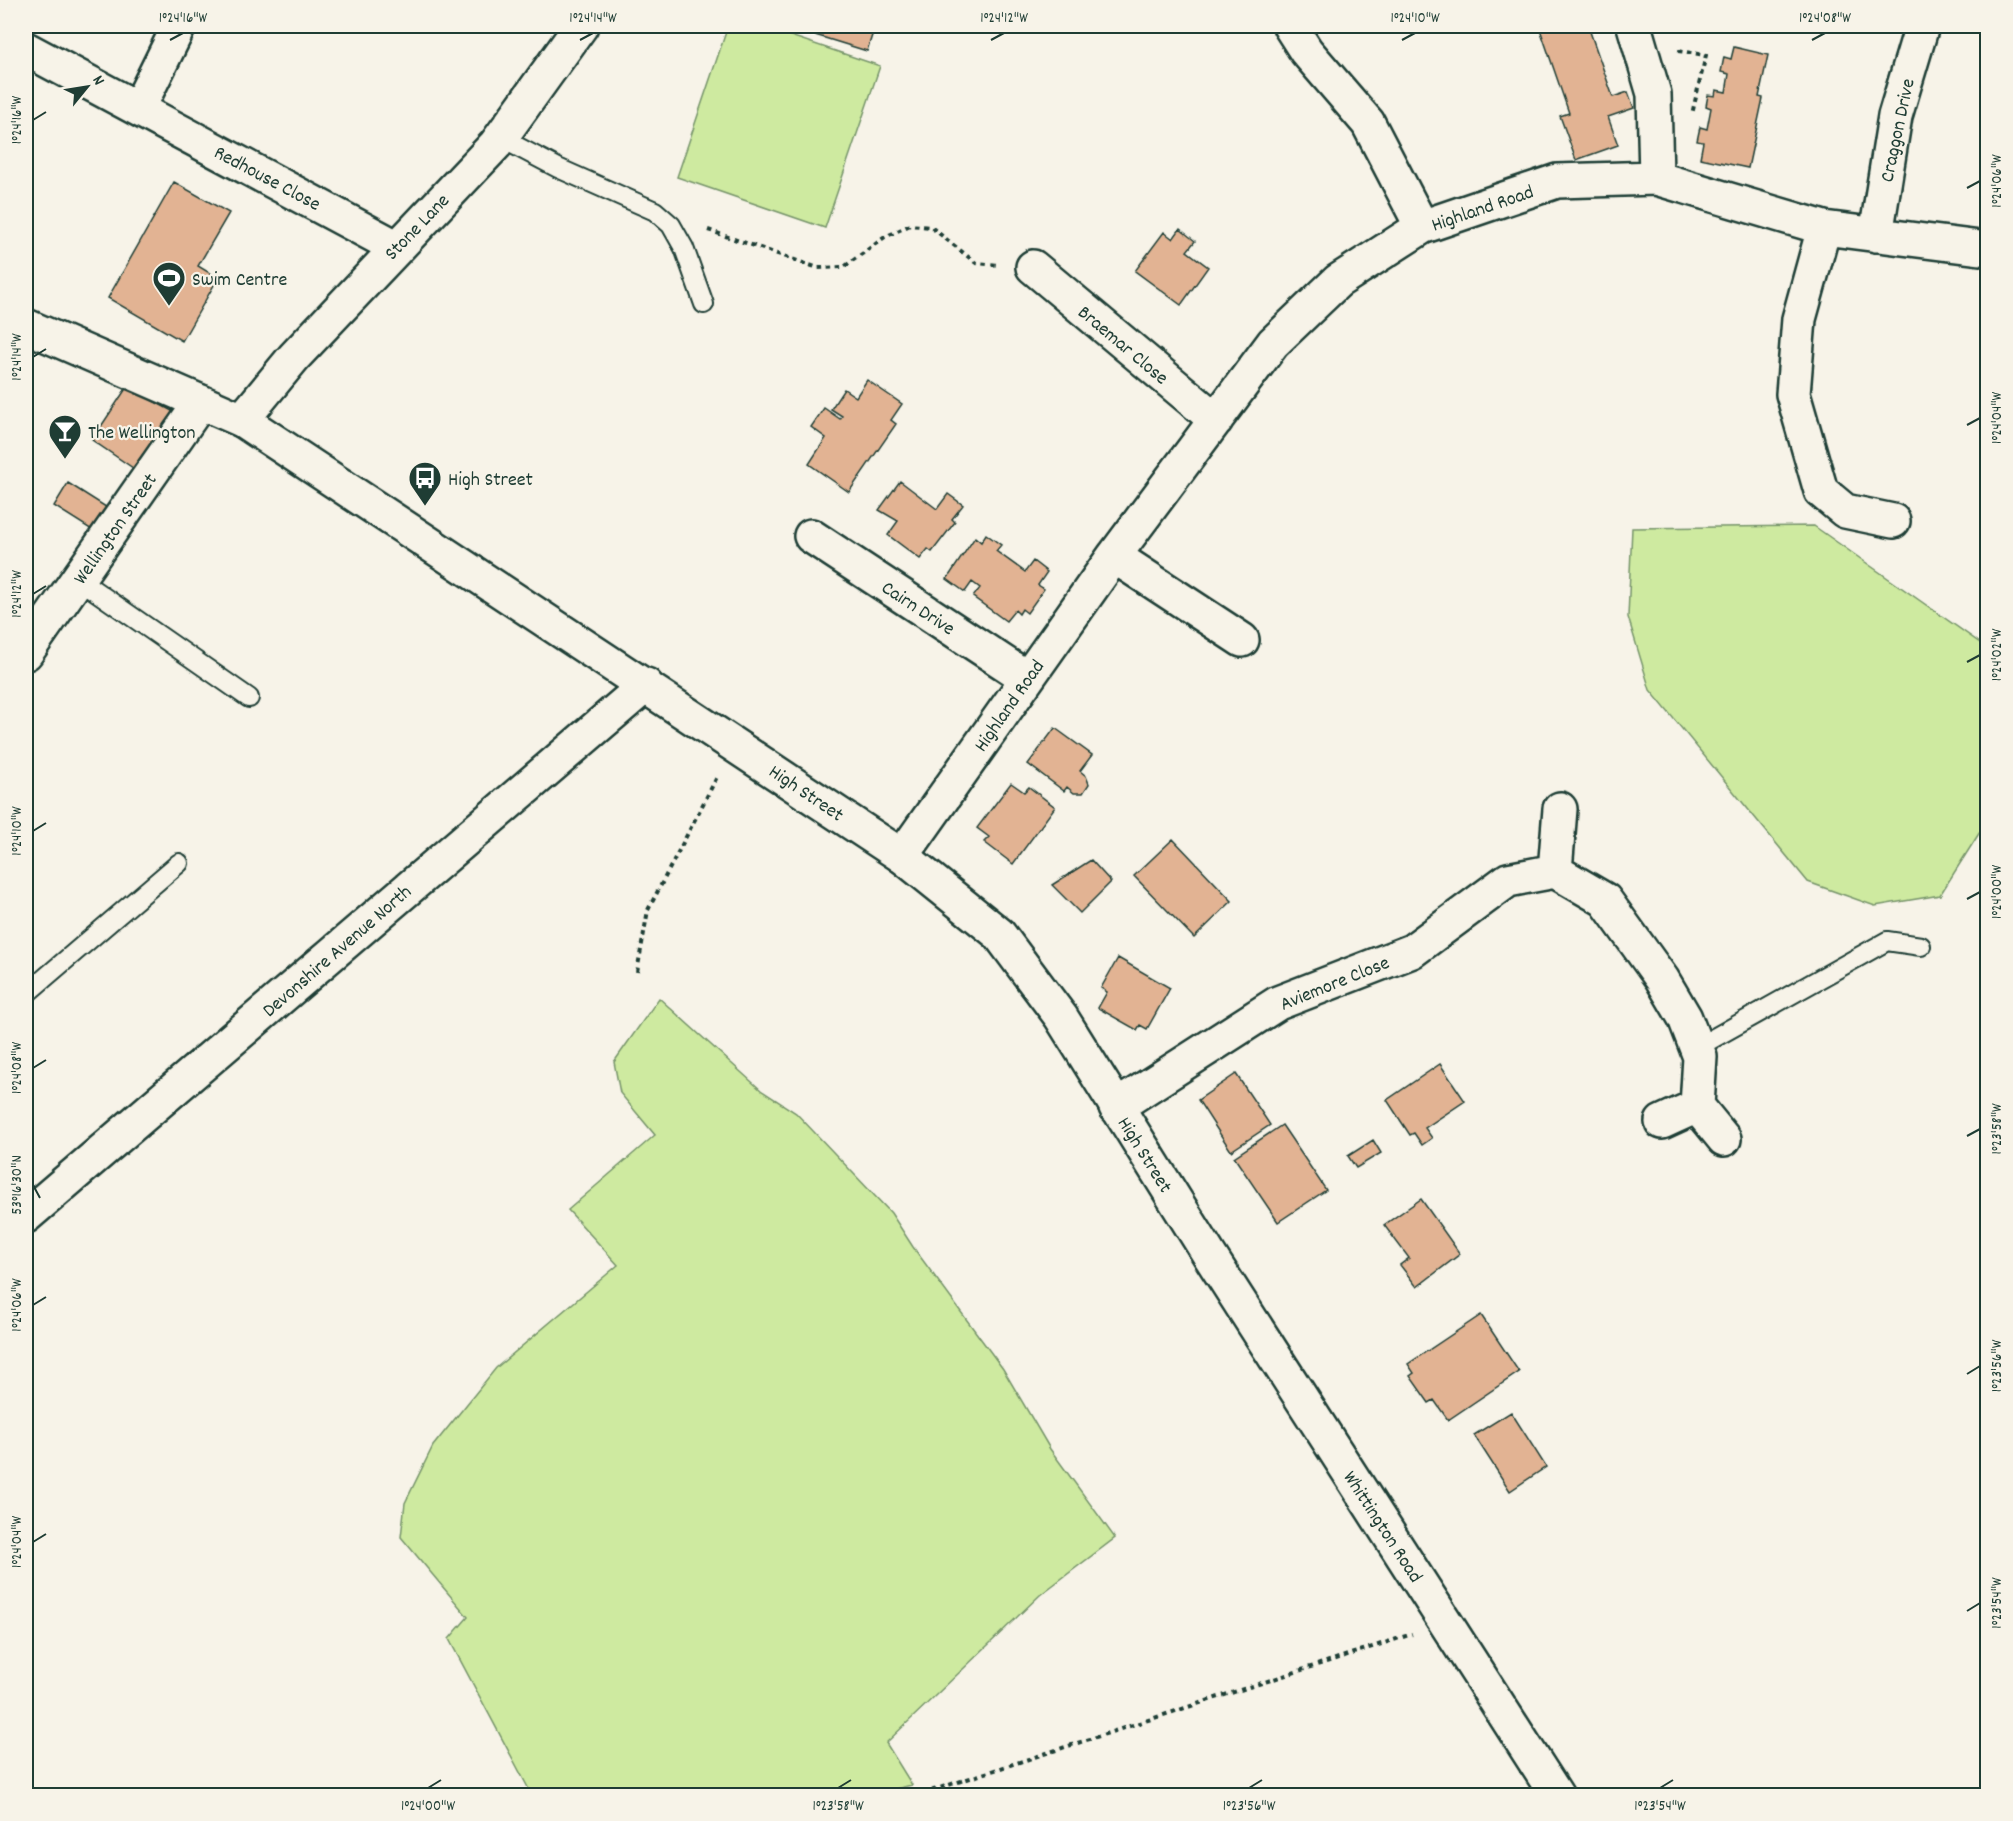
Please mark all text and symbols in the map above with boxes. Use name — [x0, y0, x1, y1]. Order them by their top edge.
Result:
text: 1°24'16"W — [159, 8, 208, 30]
text: 1°24'14"W — [569, 8, 617, 30]
text: 1°24'12"W — [980, 8, 1028, 30]
text: 1°24'10"W — [1390, 8, 1440, 30]
text: 1°24'08"W — [1799, 8, 1851, 30]
north arrow — [57, 57, 117, 117]
text: N — [86, 72, 110, 90]
street label: Craggon Drive — [1874, 76, 1924, 185]
text: 1°24'16"W — [7, 95, 29, 144]
street label: Redhouse Close — [208, 140, 325, 220]
text: 1°24'06"W — [1987, 154, 2009, 208]
street label: Highland Road — [1428, 179, 1538, 240]
street label: Stone Lane — [379, 188, 457, 268]
sports icon: Swim Centre — [151, 260, 187, 307]
place label: Swim Centre — [192, 267, 287, 295]
street label: Braemar Close — [1071, 300, 1174, 393]
text: 1°24'14"W — [7, 333, 29, 381]
text: 1°24'04"W — [1987, 392, 2009, 444]
bar icon: The Wellington — [47, 413, 83, 460]
place label: The Wellington — [88, 420, 196, 448]
bus stop icon: High Street — [407, 460, 443, 507]
place label: High Street — [448, 467, 533, 495]
street label: Wellington Street — [68, 468, 165, 591]
text: 1°24'12"W — [7, 570, 29, 618]
street label: Cairn Drive — [875, 575, 960, 644]
text: 1°24'02"W — [1987, 628, 2009, 681]
street label: Highland Road — [968, 655, 1052, 758]
street label: High Street — [762, 759, 848, 830]
text: 1°24'10"W — [7, 806, 29, 856]
text: 1°24'00"W — [1987, 865, 2009, 919]
street label: Devonshire Avenue North — [257, 879, 419, 1025]
street label: Aviemore Close — [1276, 950, 1394, 1019]
text: 1°24'08"W — [7, 1042, 29, 1094]
text: 1°23'58"W — [1987, 1103, 2009, 1155]
street label: High Street — [1109, 1112, 1178, 1199]
text: 53°16'30"N — [7, 1155, 29, 1215]
text: 1°24'06"W — [7, 1278, 29, 1332]
text: 1°23'56"W — [1987, 1339, 2009, 1392]
street label: Whittington Road — [1335, 1466, 1428, 1589]
text: 1°24'04"W — [7, 1516, 29, 1568]
text: 1°23'54"W — [1987, 1577, 2009, 1629]
text: 1°24'00"W — [401, 1796, 455, 1818]
text: 1°23'58"W — [812, 1796, 864, 1818]
text: 1°23'56"W — [1223, 1796, 1276, 1818]
text: 1°23'54"W — [1634, 1796, 1686, 1818]

